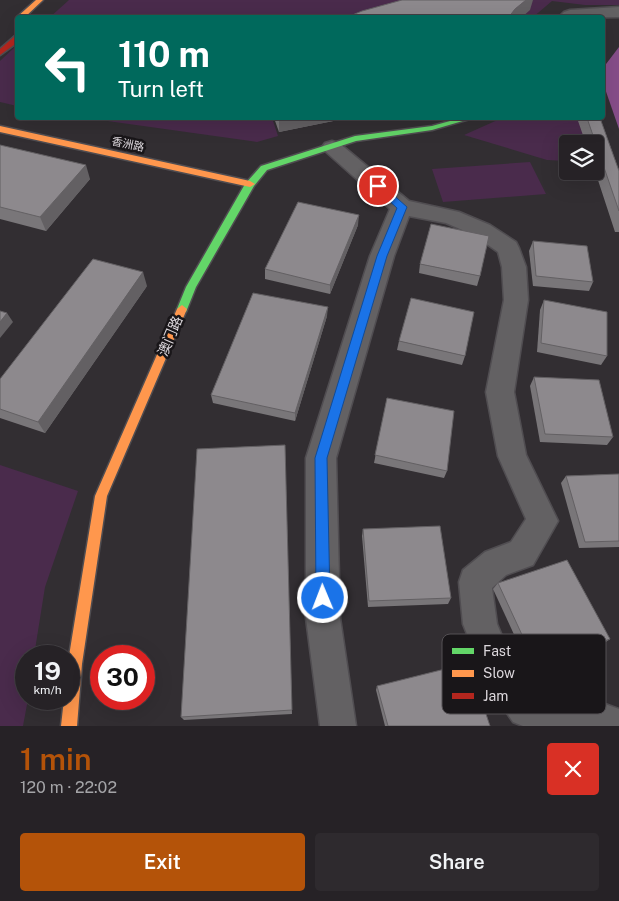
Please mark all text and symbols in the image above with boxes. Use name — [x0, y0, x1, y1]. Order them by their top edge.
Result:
text: 110 m — [118, 34, 210, 75]
icon: left — [35, 35, 100, 100]
text: Turn left — [118, 76, 204, 102]
street label: 香洲路 — [111, 135, 145, 153]
map controls — [559, 135, 604, 180]
button: layers — [559, 135, 604, 180]
pin — [357, 165, 399, 207]
icon: arrive — [364, 172, 392, 200]
street label: 澳门路 — [154, 314, 186, 358]
position arrow — [296, 571, 348, 623]
legend — [442, 634, 606, 714]
text: Fast — [483, 643, 511, 659]
speed limit sign: 30 — [90, 645, 155, 710]
text: 19 — [34, 656, 61, 686]
text: Slow — [483, 665, 515, 681]
text: km/h — [33, 683, 62, 697]
text: Jam — [483, 688, 508, 704]
text: 1 min — [20, 741, 91, 777]
button: close — [547, 743, 599, 795]
text: 120 m · 22:02 — [20, 778, 117, 797]
button: Exit — [20, 833, 305, 891]
button: Share — [315, 833, 599, 891]

